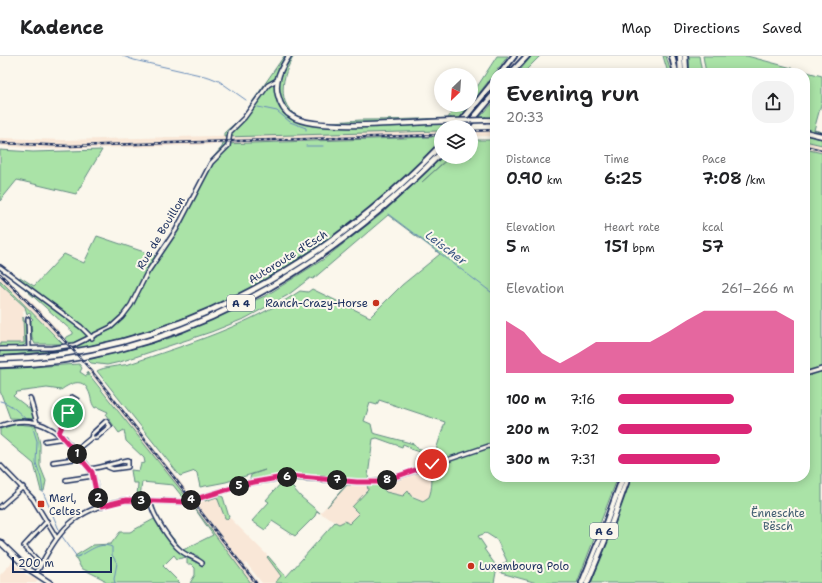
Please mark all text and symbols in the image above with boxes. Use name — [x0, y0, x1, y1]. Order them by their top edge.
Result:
text: Kadence — [20, 15, 104, 40]
text: Map — [622, 19, 652, 37]
text: Directions — [674, 19, 740, 37]
text: Saved — [762, 19, 802, 37]
north arrow — [434, 68, 478, 112]
map controls — [434, 68, 478, 164]
text: Evening run — [506, 79, 639, 108]
button: share — [752, 81, 794, 123]
text: 20:33 — [506, 109, 544, 126]
button: layers — [434, 120, 478, 164]
text: Distance — [506, 152, 551, 167]
text: Time — [604, 152, 629, 167]
text: Pace — [702, 152, 726, 167]
text: 0.90 — [506, 167, 543, 189]
text: 6:25 — [604, 167, 642, 189]
text: 7:08 — [702, 167, 742, 189]
text: km — [543, 173, 562, 188]
text: /km — [742, 173, 765, 188]
street label: Rue de Bouillon — [133, 193, 189, 272]
text: Elevation — [506, 220, 555, 235]
text: Heart rate — [604, 220, 660, 235]
text: kcal — [702, 220, 723, 235]
street label: Autoroute d'Esch — [246, 227, 331, 287]
water label: Leischer — [422, 227, 470, 269]
text: 5 — [506, 235, 517, 257]
text: 151 — [604, 235, 629, 257]
text: 57 — [702, 235, 724, 257]
text: m — [517, 241, 530, 256]
text: bpm — [629, 241, 655, 256]
text: Elevation — [506, 280, 564, 297]
text: 261–266 m — [721, 280, 794, 297]
road number: A 4 — [227, 295, 255, 311]
place label: Ranch-Crazy-Horse — [265, 296, 368, 311]
marker: Ranch-Crazy-Horse — [371, 298, 381, 308]
text: 100 m — [506, 391, 546, 408]
text: 7:16 — [570, 391, 595, 408]
pin — [51, 396, 85, 430]
icon: arrive — [57, 402, 79, 424]
text: 200 m — [506, 421, 549, 438]
text: 7:02 — [570, 421, 599, 438]
pin: 1 — [67, 444, 87, 464]
text: 1 — [74, 446, 80, 461]
pin — [415, 447, 449, 481]
text: 300 m — [506, 451, 550, 468]
text: 7:31 — [570, 451, 595, 468]
icon: check — [421, 453, 443, 475]
pin: 6 — [277, 467, 297, 487]
text: 6 — [283, 469, 291, 484]
pin: 7 — [327, 470, 347, 490]
pin: 8 — [377, 470, 397, 490]
text: 7 — [333, 472, 341, 487]
text: 8 — [383, 472, 391, 487]
pin: 5 — [229, 476, 249, 496]
text: 5 — [236, 478, 242, 493]
pin: 2 — [88, 488, 108, 508]
text: 2 — [94, 490, 102, 505]
pin: 4 — [181, 490, 201, 510]
place label: Merl, Celtes — [49, 491, 81, 519]
pin: 3 — [131, 491, 151, 511]
text: 4 — [187, 492, 195, 507]
text: 3 — [137, 493, 145, 508]
marker: Merl, Celtes — [36, 499, 46, 509]
park label: Ënneschte Bësch — [751, 506, 805, 534]
road number: A 6 — [590, 523, 618, 539]
scale bar — [12, 555, 112, 574]
text: 200 m — [18, 556, 54, 571]
place label: Luxembourg Polo — [479, 559, 570, 574]
marker: Luxembourg Polo — [466, 561, 476, 571]

